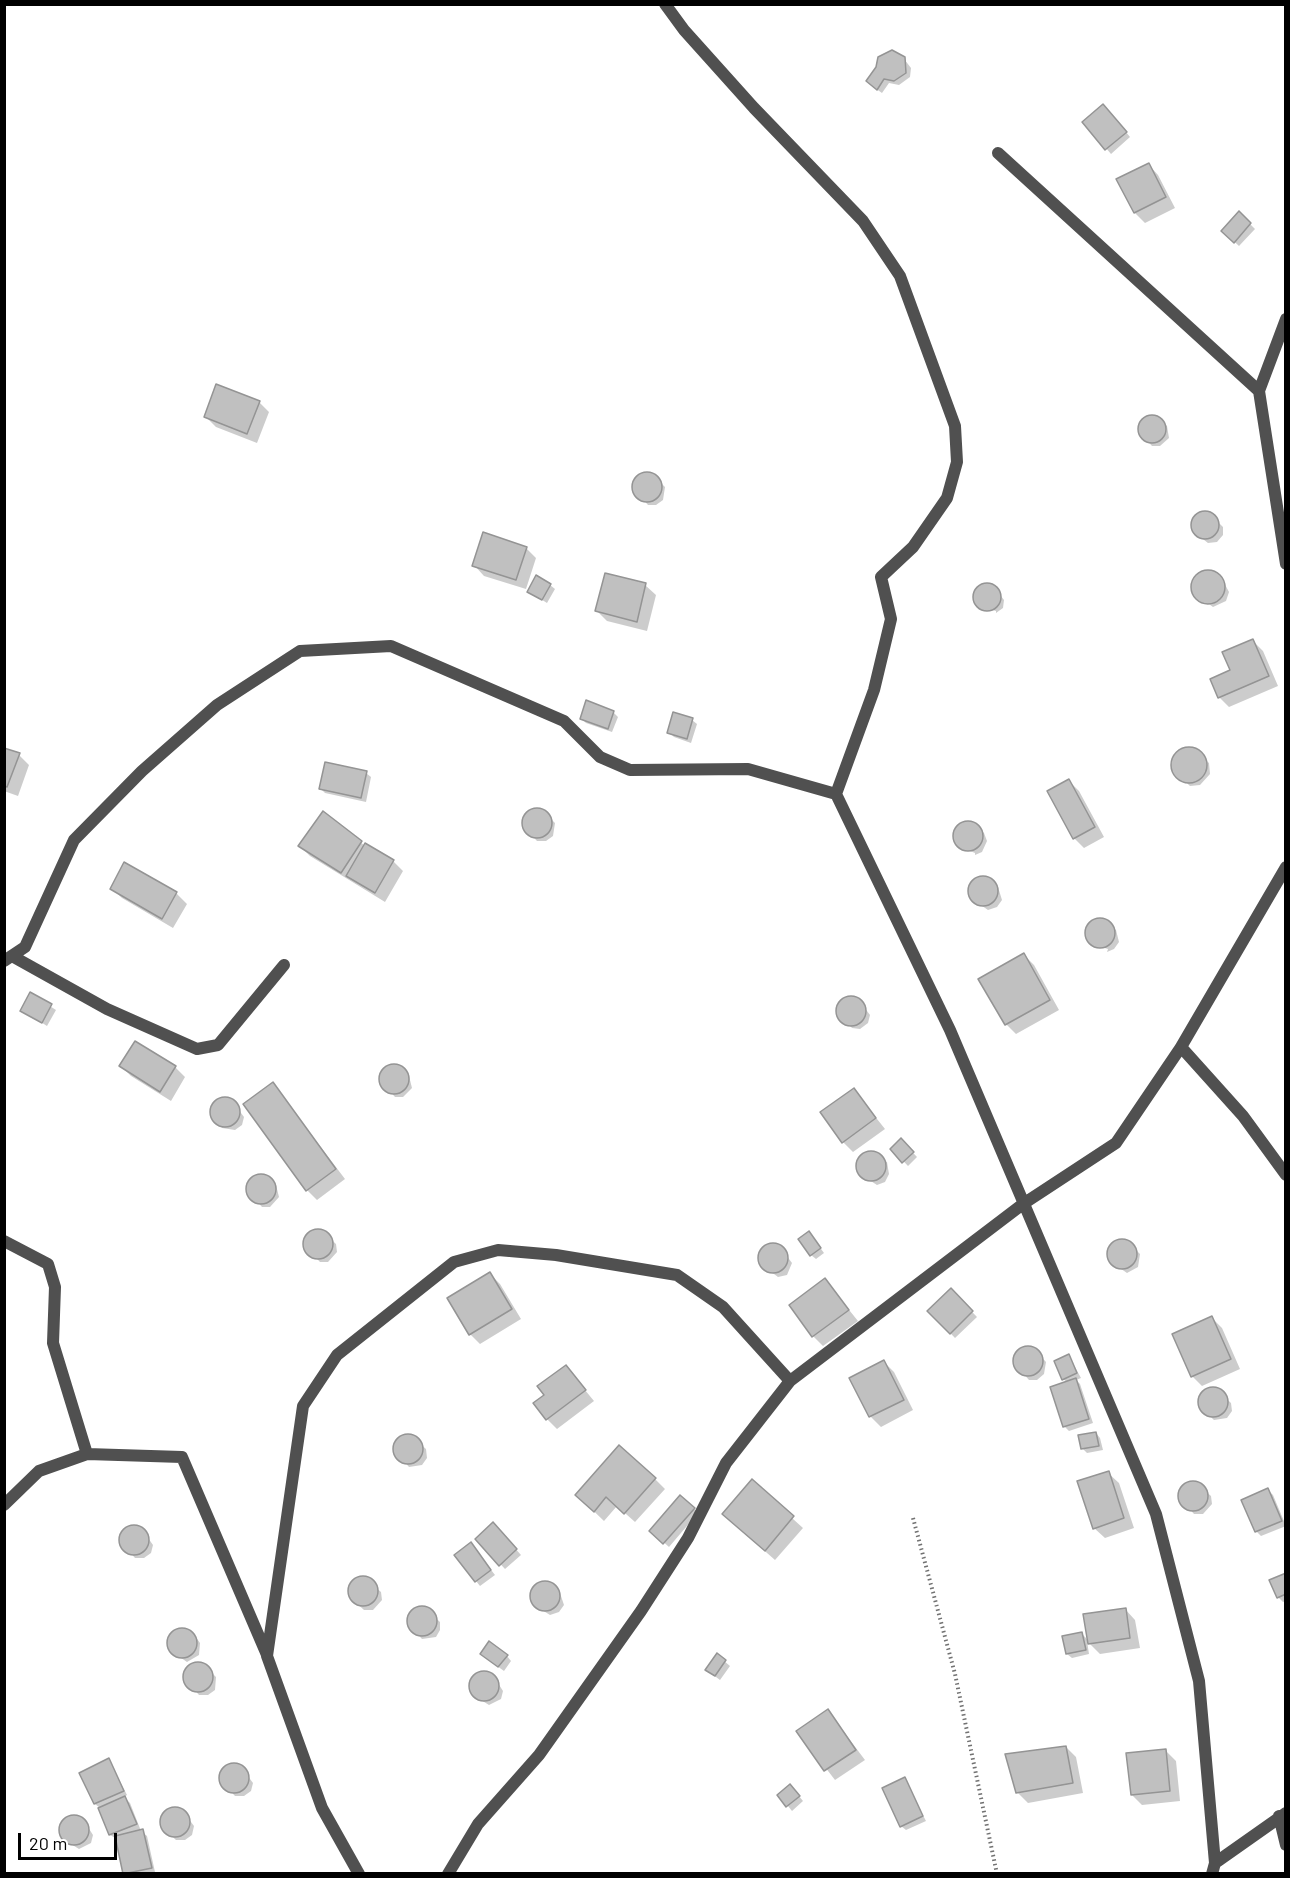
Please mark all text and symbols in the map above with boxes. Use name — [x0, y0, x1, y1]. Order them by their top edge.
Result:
scale bar — [21, 1821, 120, 1859]
text: 20 m — [29, 1832, 67, 1854]

